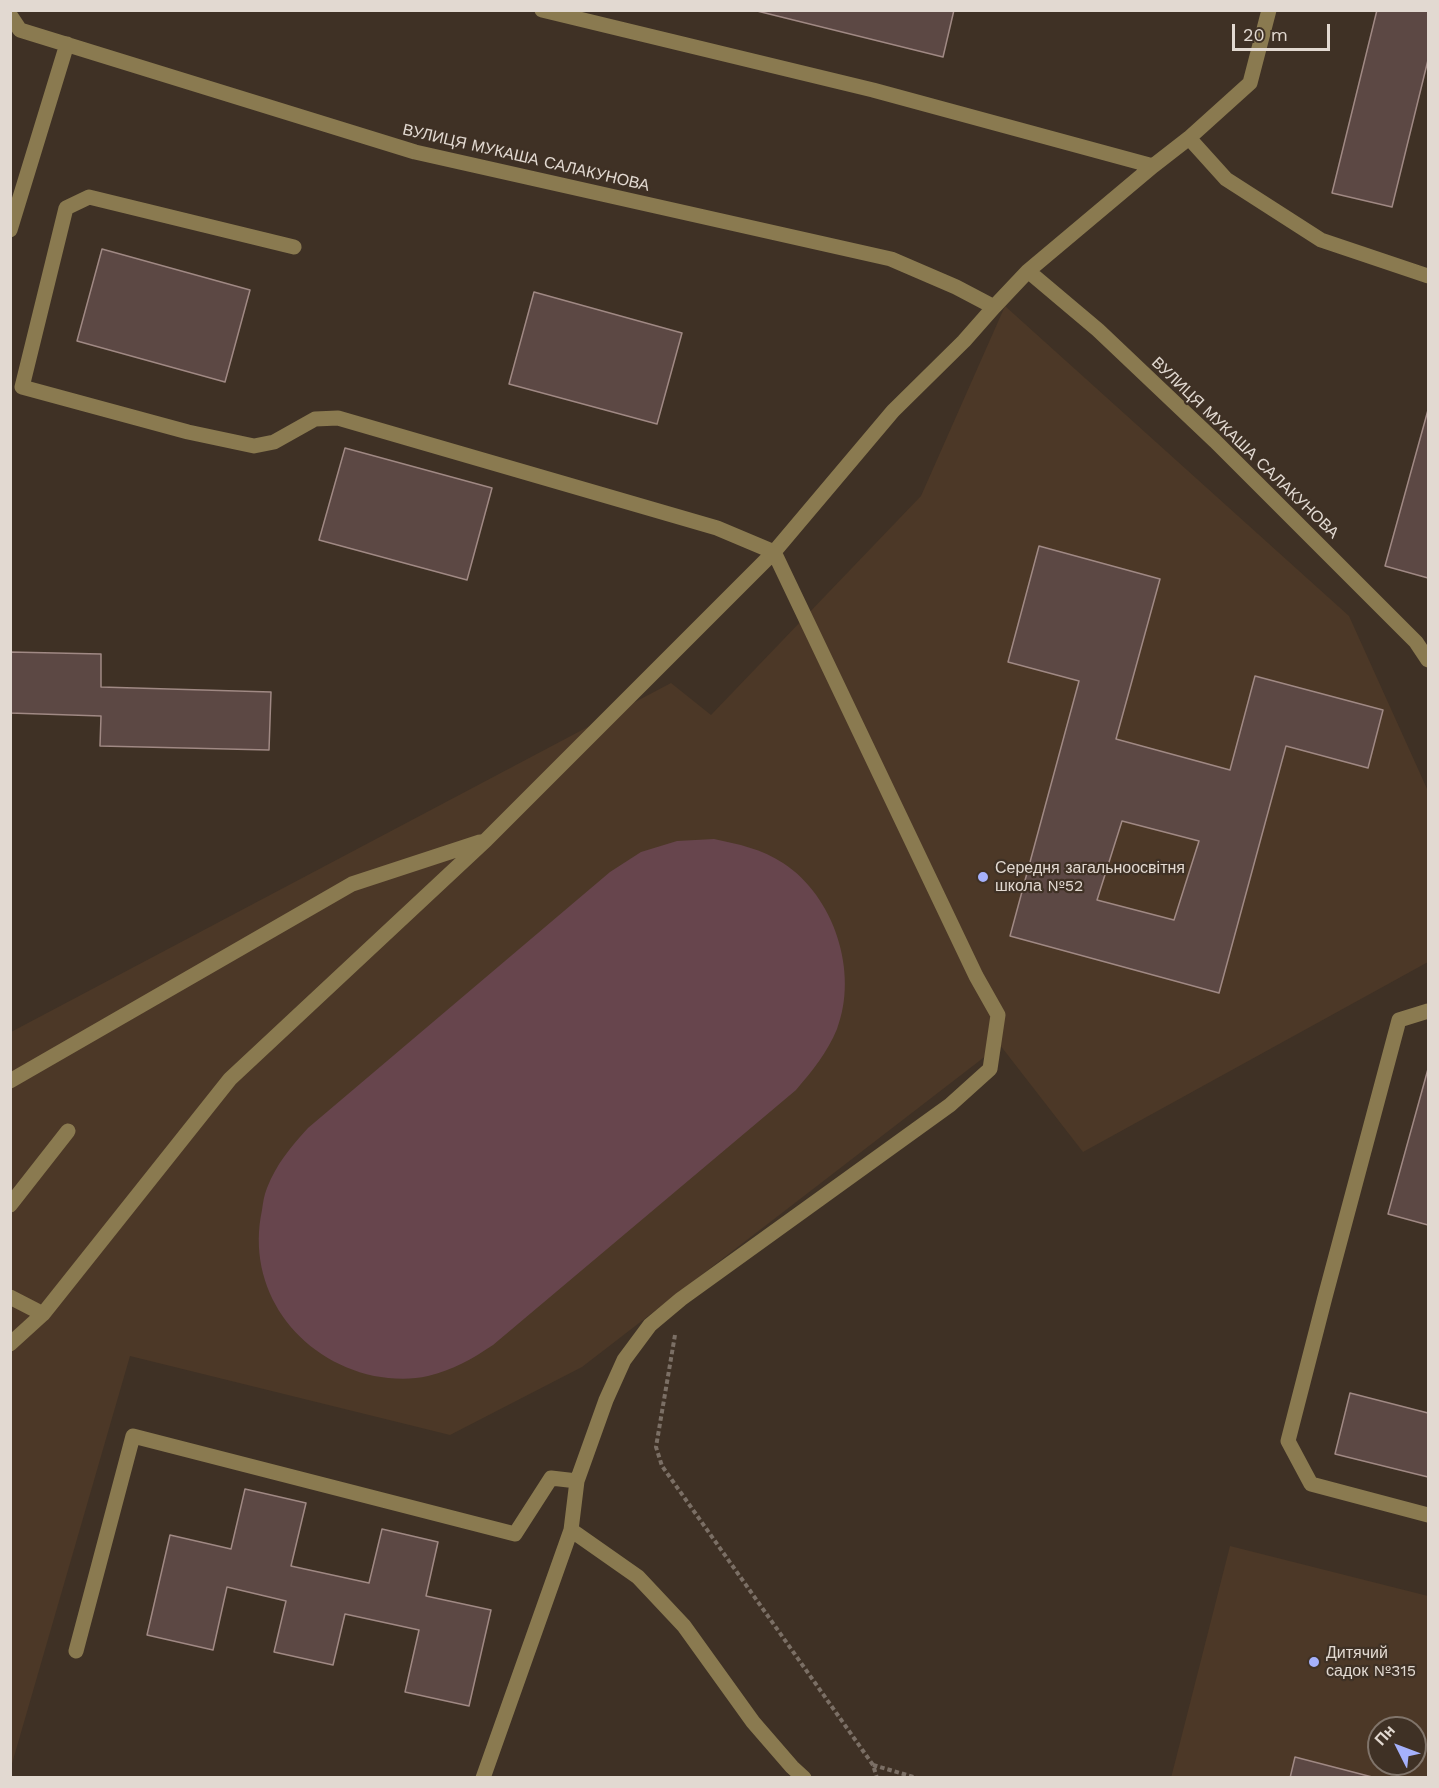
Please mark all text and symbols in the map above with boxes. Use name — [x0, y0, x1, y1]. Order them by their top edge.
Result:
scale bar — [1235, 12, 1332, 50]
text: 20 m — [1243, 24, 1288, 45]
street label: ВУЛИЦЯ МУКАША САЛАКУНОВА — [401, 120, 651, 196]
street label: ВУЛИЦЯ МУКАША САЛАКУНОВА — [1147, 353, 1343, 543]
place label: Середня загальноосвітня школа №52 — [995, 858, 1185, 896]
marker: Середня загальноосвітня школа №52 — [976, 870, 990, 884]
place label: Дитячий садок №315 — [1326, 1643, 1416, 1681]
marker: Дитячий садок №315 — [1307, 1655, 1321, 1669]
north arrow — [1367, 1716, 1427, 1776]
text: Пн — [1371, 1721, 1399, 1749]

